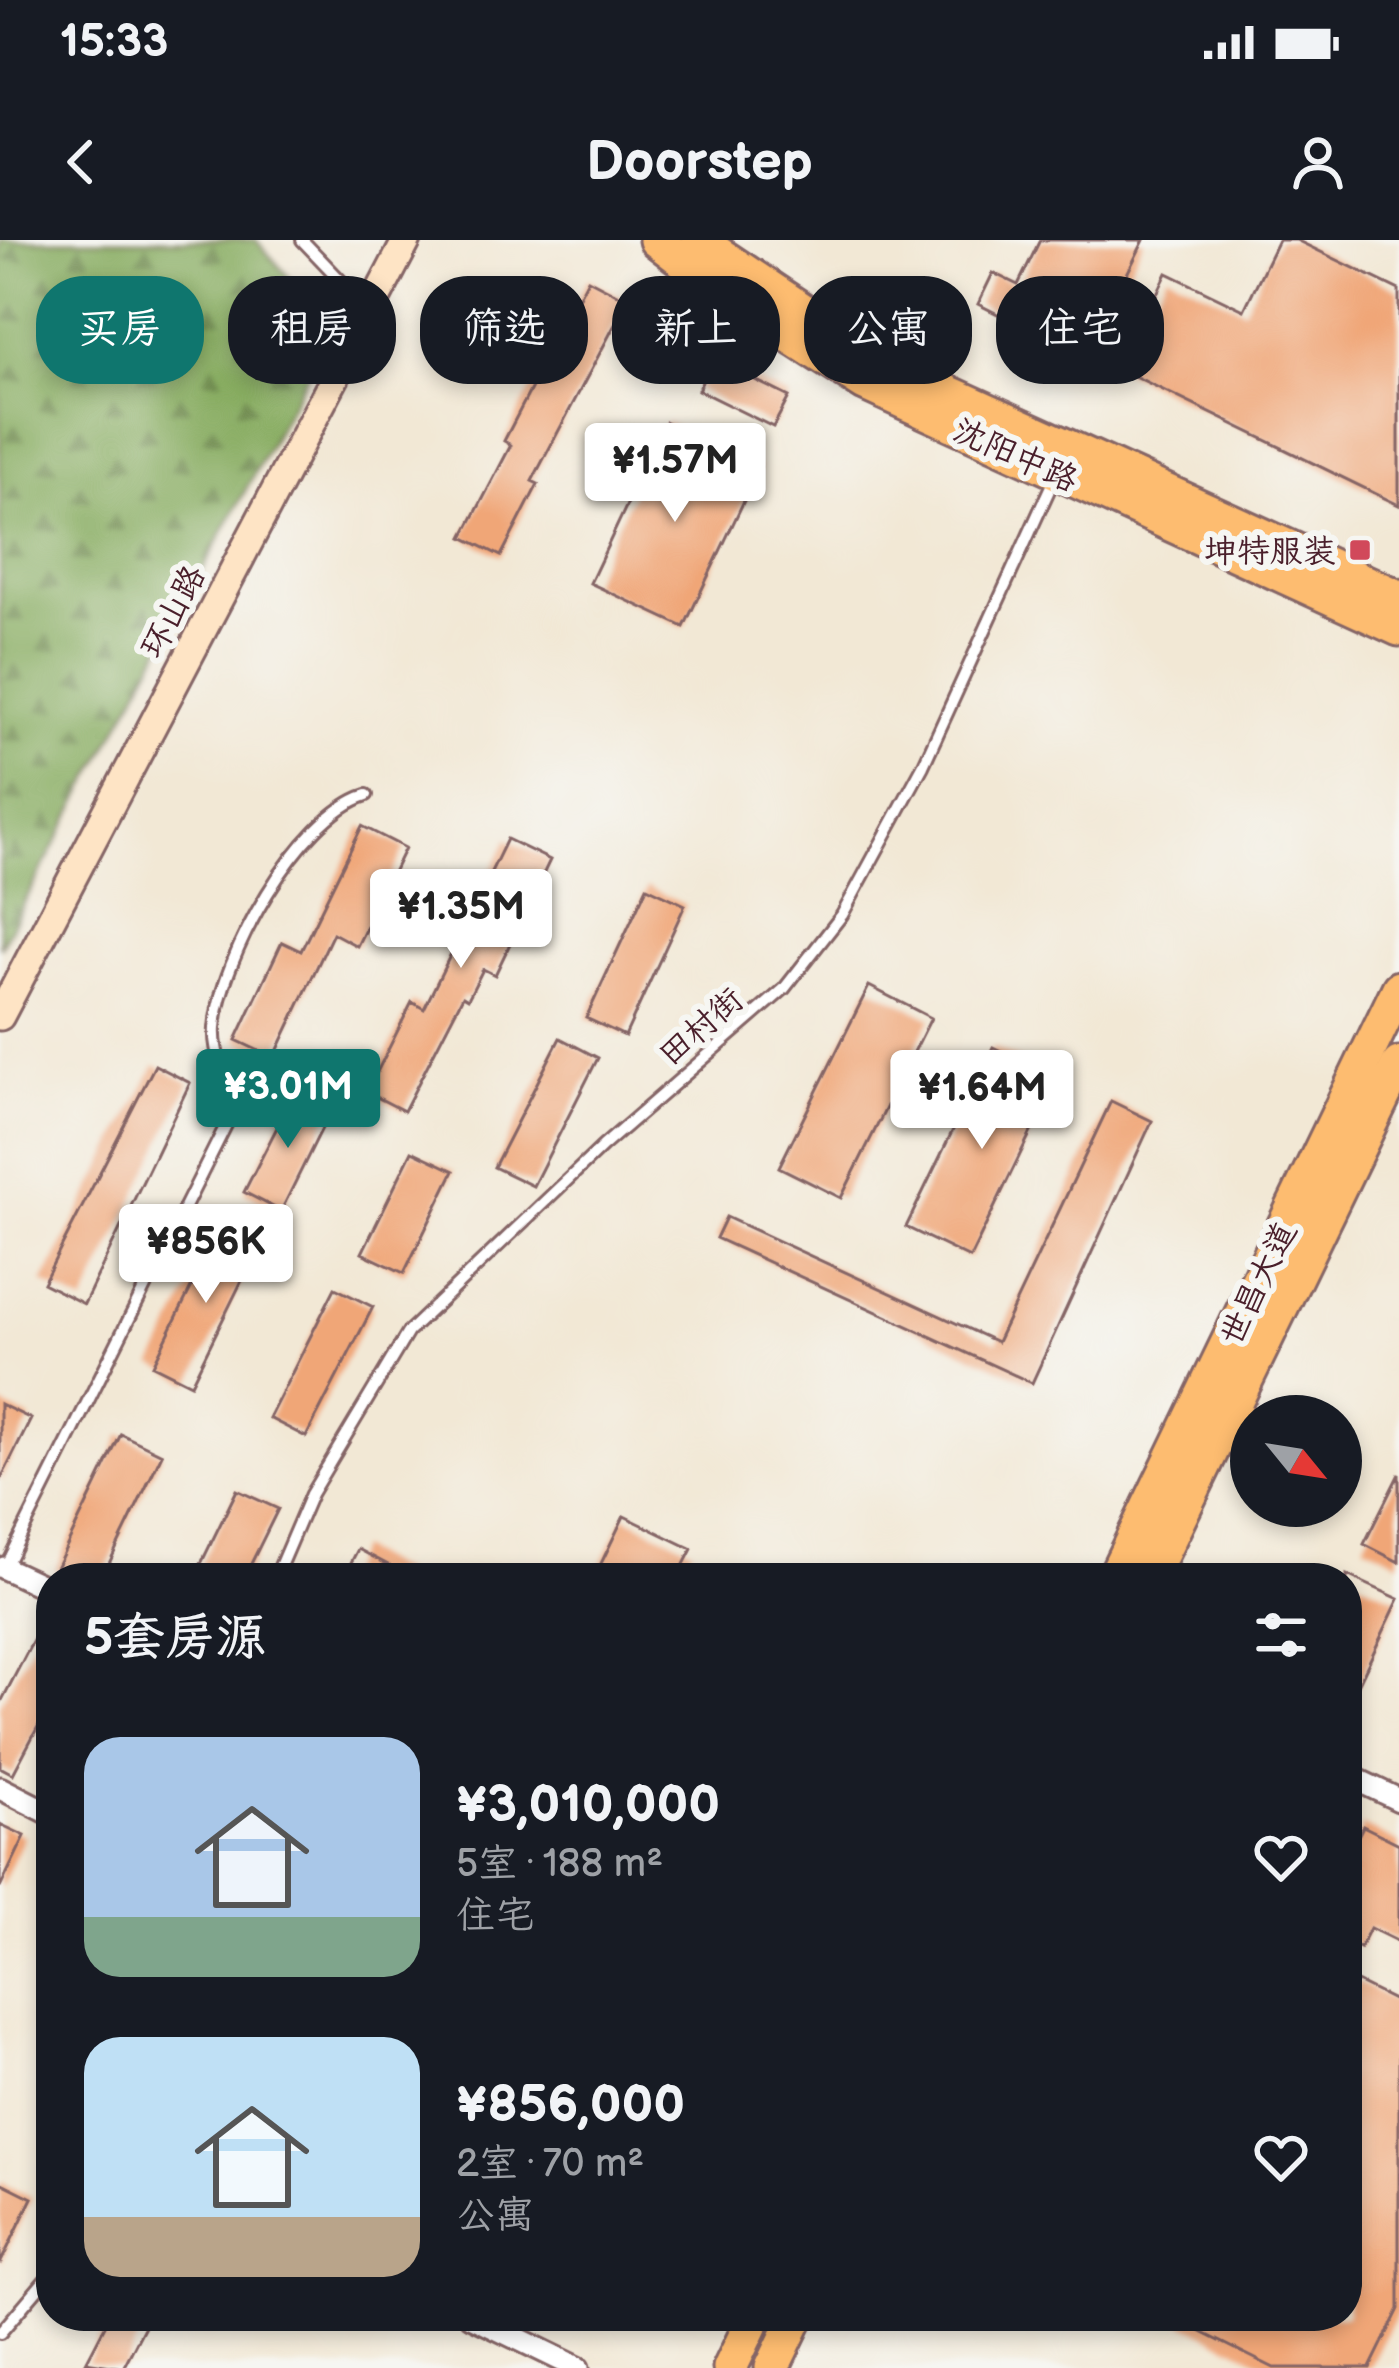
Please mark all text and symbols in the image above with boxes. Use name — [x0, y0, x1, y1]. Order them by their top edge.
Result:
text: 15:33 — [60, 15, 168, 70]
icon: back — [48, 129, 114, 195]
icon: person — [1285, 129, 1351, 195]
text: Doorstep — [586, 130, 813, 195]
chip: 买房 — [36, 276, 204, 384]
chip: 租房 — [228, 276, 396, 384]
chip: 筛选 — [420, 276, 588, 384]
chip: 新上 — [612, 276, 780, 384]
chip: 公寓 — [804, 276, 972, 384]
chip: 住宅 — [996, 276, 1164, 384]
street label: 沈阳中路 — [947, 411, 1084, 501]
pin: ¥1.57M — [577, 423, 773, 525]
text: ¥1.57M — [612, 438, 738, 485]
place label: 坤特服装 — [1204, 532, 1336, 572]
marker: 坤特服装 — [1347, 537, 1373, 563]
street label: 环山路 — [133, 559, 215, 665]
pin: ¥1.35M — [363, 869, 559, 971]
text: ¥1.35M — [397, 884, 525, 931]
street label: 田村街 — [651, 980, 752, 1075]
pin: ¥3.01M — [190, 1049, 386, 1151]
pin: ¥1.64M — [884, 1050, 1080, 1152]
text: ¥3.01M — [223, 1064, 353, 1111]
text: ¥1.64M — [917, 1065, 1047, 1112]
pin: ¥856K — [122, 1204, 290, 1306]
street label: 世昌大道 — [1212, 1216, 1306, 1352]
text: ¥856K — [146, 1219, 266, 1266]
north arrow — [1230, 1395, 1362, 1527]
map controls — [1230, 1395, 1362, 1527]
icon: filters — [1248, 1602, 1314, 1668]
text: 5套房源 — [84, 1608, 266, 1669]
text: ¥3,010,000 — [456, 1775, 720, 1836]
icon: home — [180, 1785, 324, 1929]
icon: heart — [1248, 1824, 1314, 1890]
text: 5室 · 188 m² — [456, 1841, 663, 1888]
text: 住宅 — [456, 1893, 534, 1940]
text: ¥856,000 — [456, 2075, 685, 2136]
icon: home — [180, 2085, 324, 2229]
icon: heart — [1248, 2124, 1314, 2190]
text: 2室 · 70 m² — [456, 2141, 644, 2188]
text: 公寓 — [456, 2193, 534, 2240]

